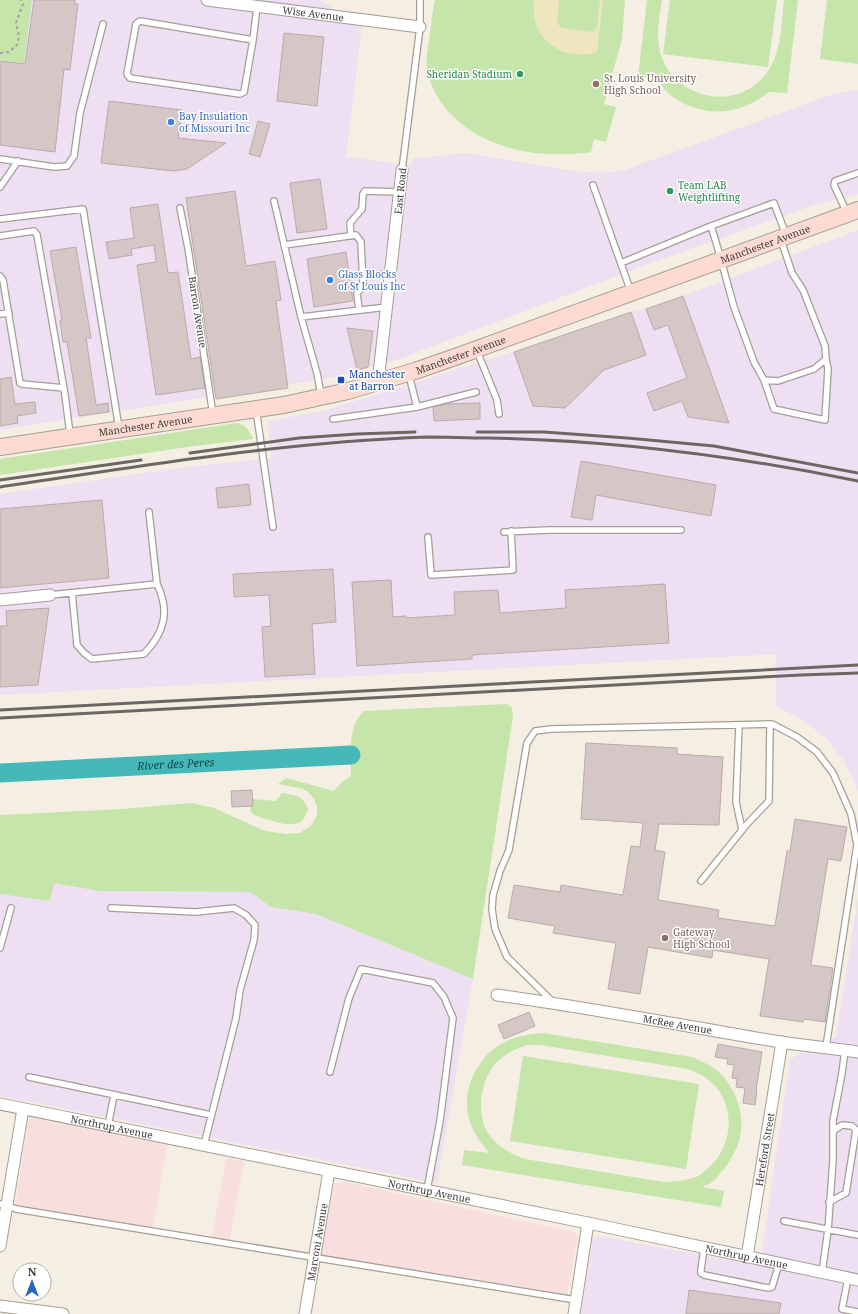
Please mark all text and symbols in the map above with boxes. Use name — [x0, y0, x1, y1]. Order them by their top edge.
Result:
street label: Wise Avenue — [282, 3, 345, 24]
place label: Sheridan Stadium — [426, 67, 513, 81]
marker: Sheridan Stadium — [515, 69, 525, 79]
place label: St. Louis University High School — [604, 71, 697, 97]
marker: St. Louis University High School — [591, 79, 601, 89]
place label: Bay Insulation of Missouri Inc — [179, 109, 250, 135]
marker: Bay Insulation of Missouri Inc — [166, 117, 176, 127]
street label: East Road — [391, 167, 409, 215]
place label: Team LAB Weightlifting — [678, 178, 741, 204]
marker: Team LAB Weightlifting — [665, 186, 675, 196]
street label: Manchester Avenue — [718, 221, 812, 267]
place label: Glass Blocks of St Louis Inc — [338, 267, 405, 293]
street label: Barron Avenue — [185, 275, 211, 349]
marker: Glass Blocks of St Louis Inc — [325, 275, 335, 285]
street label: Manchester Avenue — [414, 332, 508, 377]
place label: Manchester at Barron — [349, 367, 405, 393]
marker: Manchester at Barron — [336, 375, 346, 385]
street label: Manchester Avenue — [98, 412, 193, 439]
water label: River des Peres — [136, 754, 215, 773]
place label: Gateway High School — [673, 925, 730, 951]
marker: Gateway High School — [660, 933, 670, 943]
street label: McRee Avenue — [642, 1011, 713, 1037]
street label: Northrup Avenue — [69, 1111, 154, 1142]
street label: Hereford Street — [752, 1111, 777, 1187]
street label: Northrup Avenue — [387, 1176, 472, 1206]
street label: Marconi Avenue — [304, 1202, 330, 1282]
street label: Northrup Avenue — [704, 1241, 789, 1272]
north arrow — [12, 1262, 52, 1302]
text: N — [28, 1264, 37, 1279]

